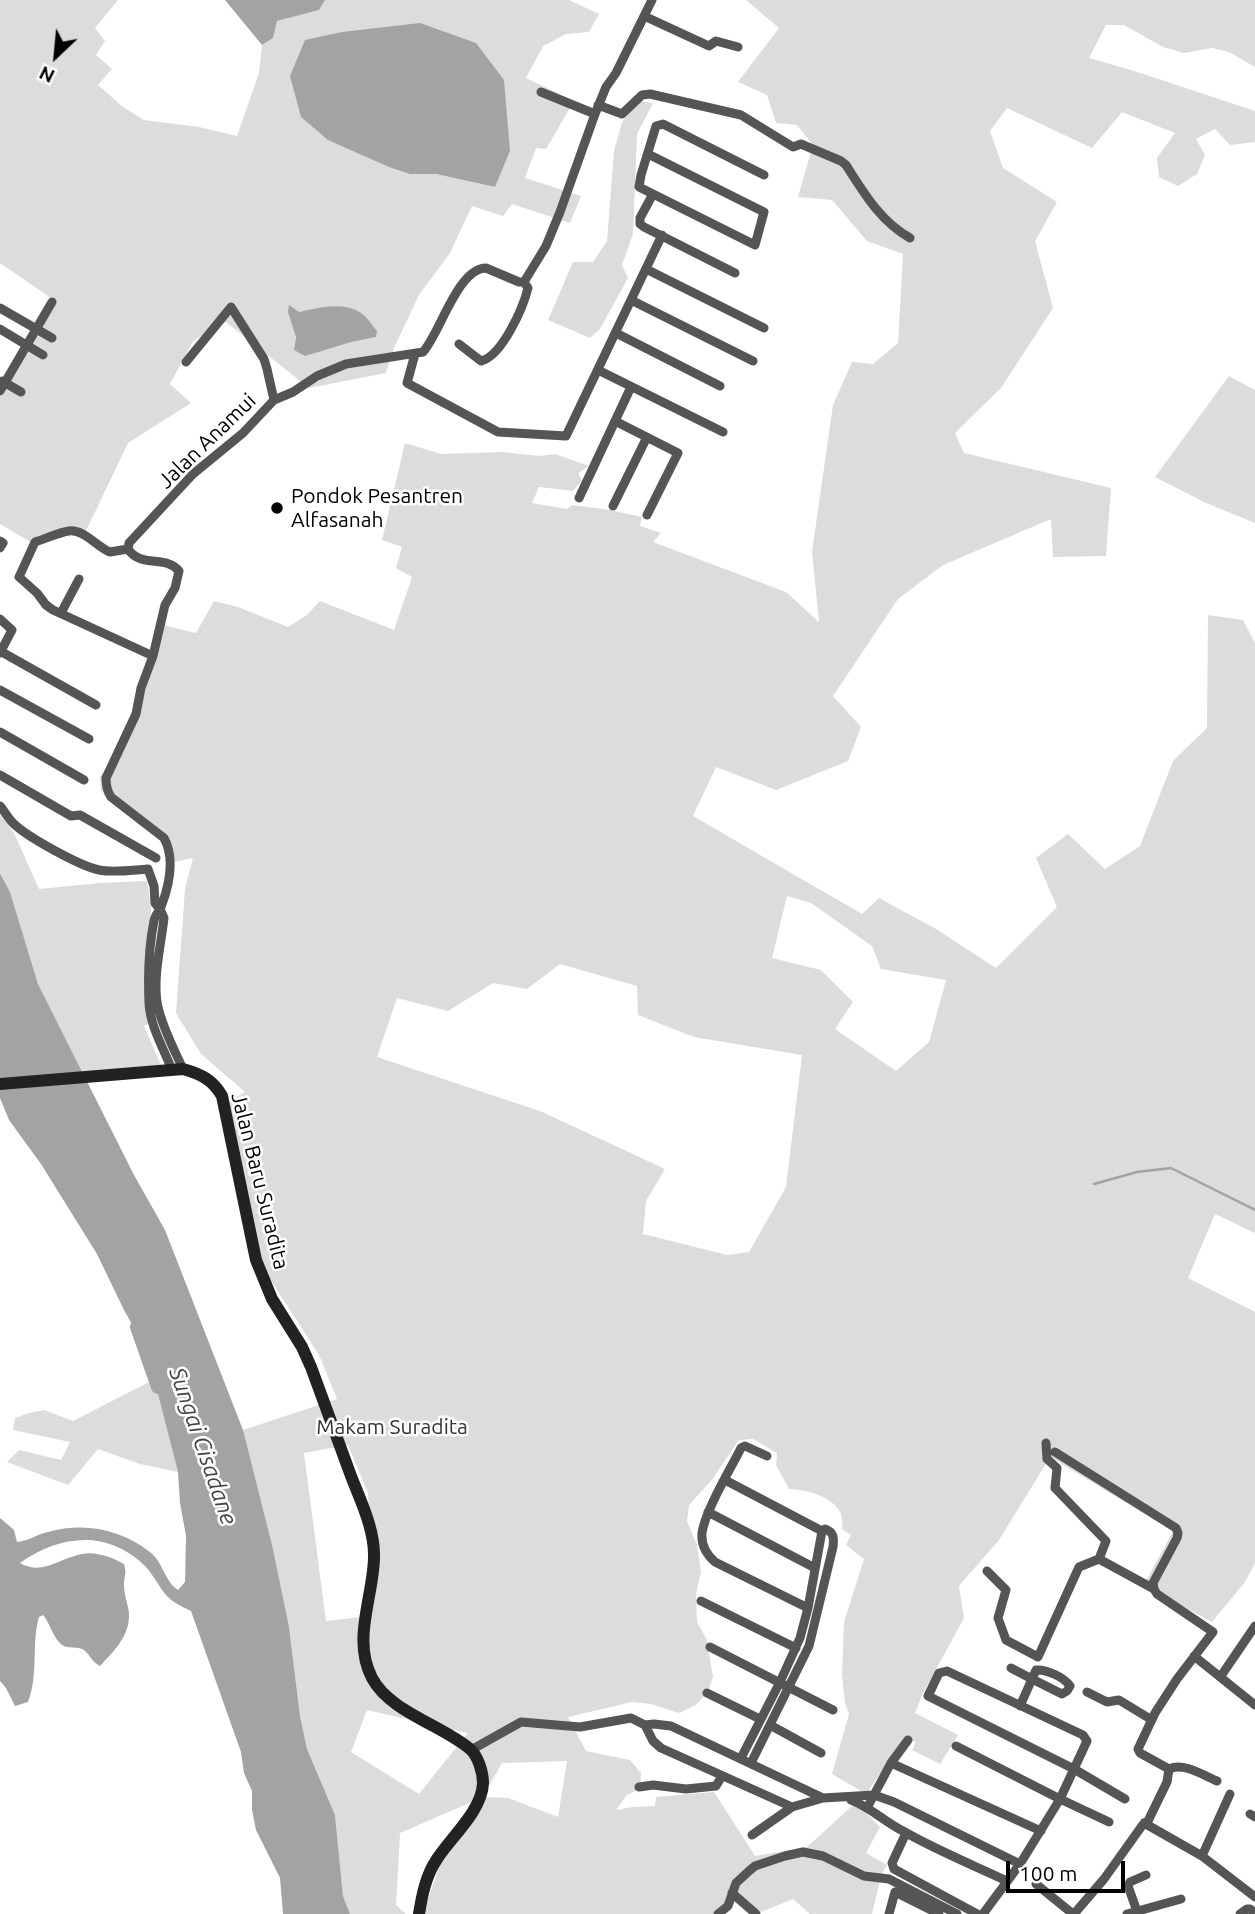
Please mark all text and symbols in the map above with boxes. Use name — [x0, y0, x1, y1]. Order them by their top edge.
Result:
north arrow — [21, 21, 91, 91]
text: N — [36, 62, 58, 88]
street label: Jalan Anamui — [153, 388, 261, 494]
place label: Pondok Pesantren Alfasanah — [291, 483, 463, 533]
marker: Pondok Pesantren Alfasanah — [269, 500, 285, 516]
street label: Jalan Baru Suradita — [226, 1090, 294, 1272]
water label: Sungai Cisadane — [163, 1364, 243, 1528]
park label: Makam Suradita — [316, 1414, 468, 1440]
scale bar — [1010, 1848, 1129, 1892]
text: 100 m — [1019, 1861, 1077, 1885]

